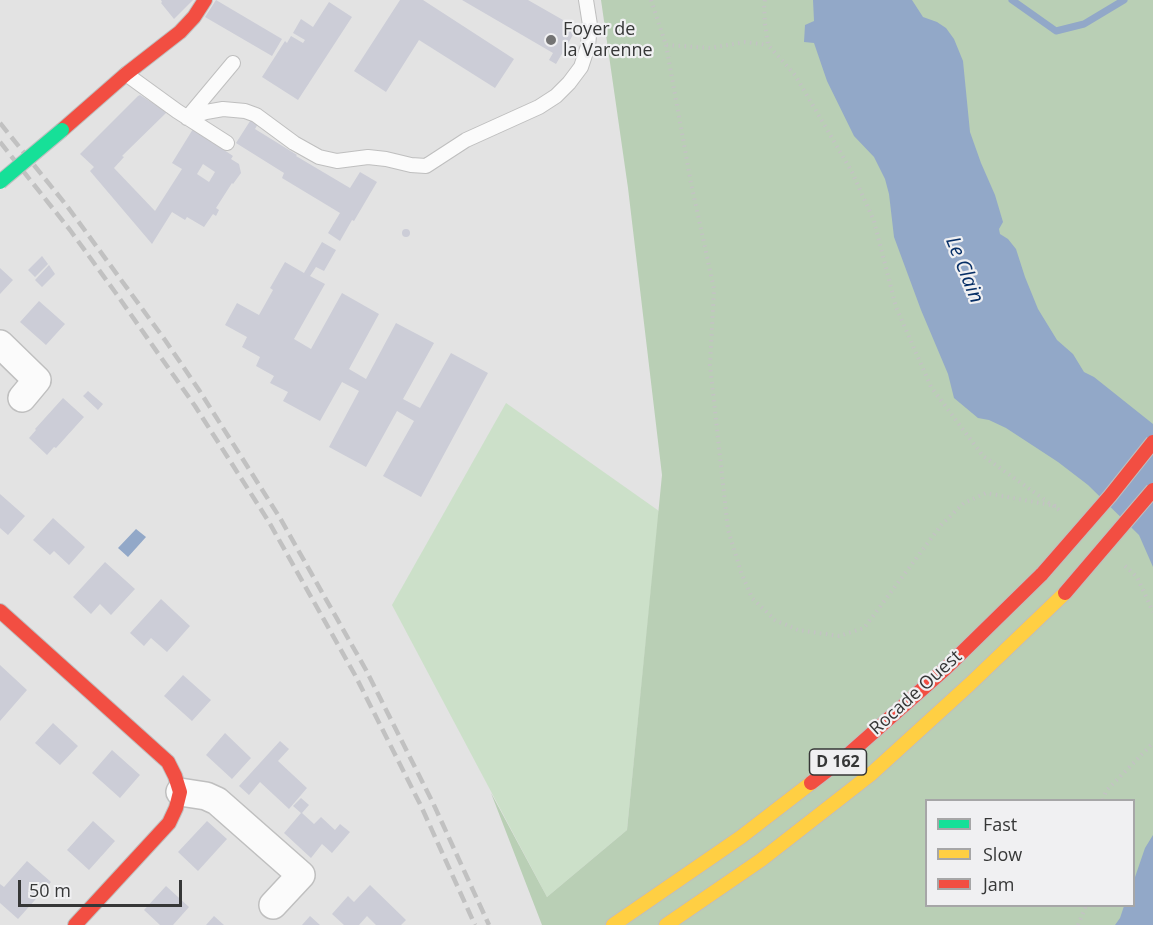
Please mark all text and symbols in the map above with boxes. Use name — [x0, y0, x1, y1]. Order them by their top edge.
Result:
place label: Foyer de la Varenne — [563, 19, 653, 62]
marker: Foyer de la Varenne — [544, 33, 558, 47]
water label: Le Clain — [940, 233, 988, 307]
street label: Rocade Ouest — [865, 646, 967, 740]
road number: D 162 — [810, 749, 866, 775]
legend — [925, 799, 1135, 907]
text: Fast — [983, 812, 1017, 836]
text: Slow — [983, 842, 1022, 866]
scale bar — [21, 868, 184, 906]
text: Jam — [983, 872, 1015, 896]
text: 50 m — [29, 878, 71, 902]

